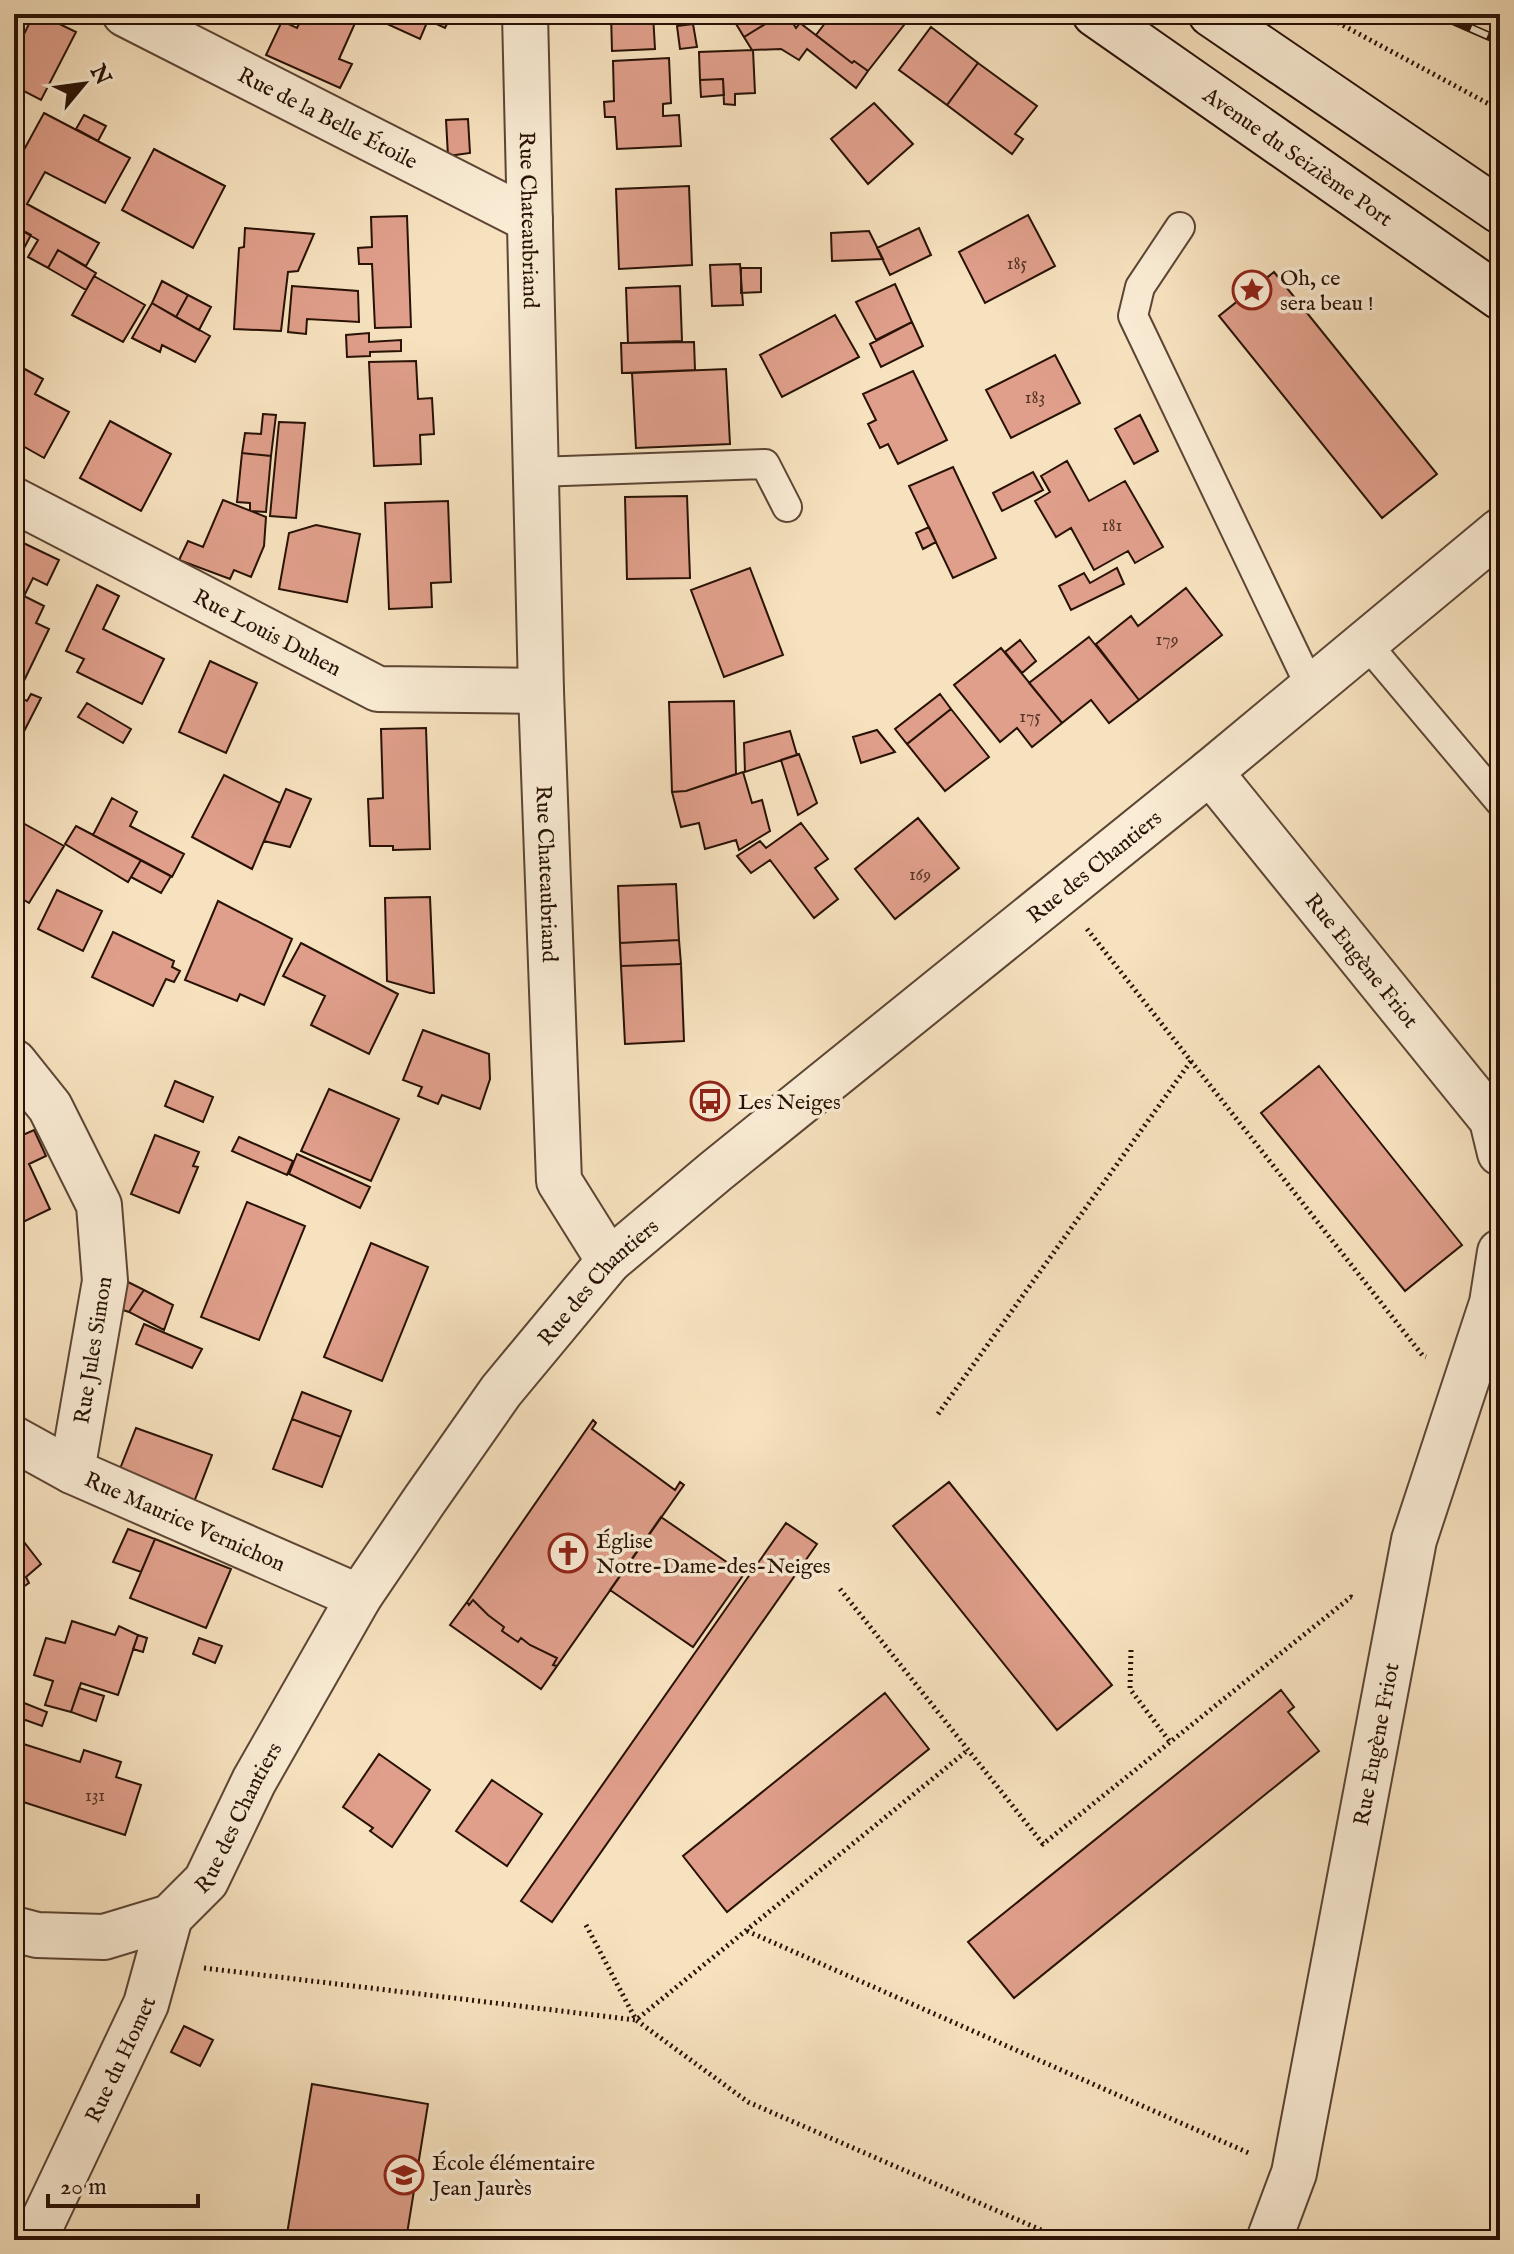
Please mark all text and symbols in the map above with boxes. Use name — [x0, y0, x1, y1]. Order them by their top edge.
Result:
north arrow — [44, 44, 124, 124]
text: N — [82, 59, 117, 90]
street label: Rue de la Belle Étoile — [233, 62, 422, 177]
street label: Avenue du Seizième Port — [1196, 81, 1398, 234]
street label: Rue Chateaubriand — [512, 131, 544, 309]
house number: 185 — [1007, 253, 1028, 276]
place label: Oh, ce sera beau ! — [1280, 265, 1374, 318]
place icon: Oh, ce sera beau ! — [1231, 269, 1273, 311]
house number: 183 — [1025, 387, 1045, 410]
house number: 181 — [1102, 515, 1122, 538]
street label: Rue Louis Duhen — [188, 584, 346, 684]
house number: 179 — [1156, 629, 1178, 652]
house number: 175 — [1019, 706, 1041, 729]
street label: Rue Chateaubriand — [528, 785, 563, 963]
street label: Rue des Chantiers — [1022, 805, 1168, 930]
house number: 169 — [909, 864, 931, 887]
street label: Rue Eugène Friot — [1298, 888, 1424, 1035]
bus stop icon: Les Neiges — [689, 1080, 731, 1122]
place label: Les Neiges — [738, 1089, 841, 1117]
street label: Rue des Chantiers — [532, 1213, 665, 1352]
street label: Rue Jules Simon — [69, 1274, 119, 1426]
street label: Rue Maurice Vernichon — [80, 1466, 289, 1579]
place label: Église Notre-Dame-des-Neiges — [596, 1528, 831, 1581]
church icon: Église Notre-Dame-des-Neiges — [547, 1532, 589, 1574]
street label: Rue Eugène Friot — [1348, 1660, 1406, 1828]
street label: Rue des Chantiers — [190, 1738, 289, 1900]
house number: 131 — [85, 1785, 105, 1808]
street label: Rue du Homet — [80, 1994, 163, 2128]
place label: École élémentaire Jean Jaurès — [429, 2150, 595, 2203]
school or university icon: École élémentaire Jean Jaurès — [383, 2154, 425, 2196]
scale bar — [48, 2158, 198, 2208]
text: 20 m — [60, 2172, 107, 2203]

